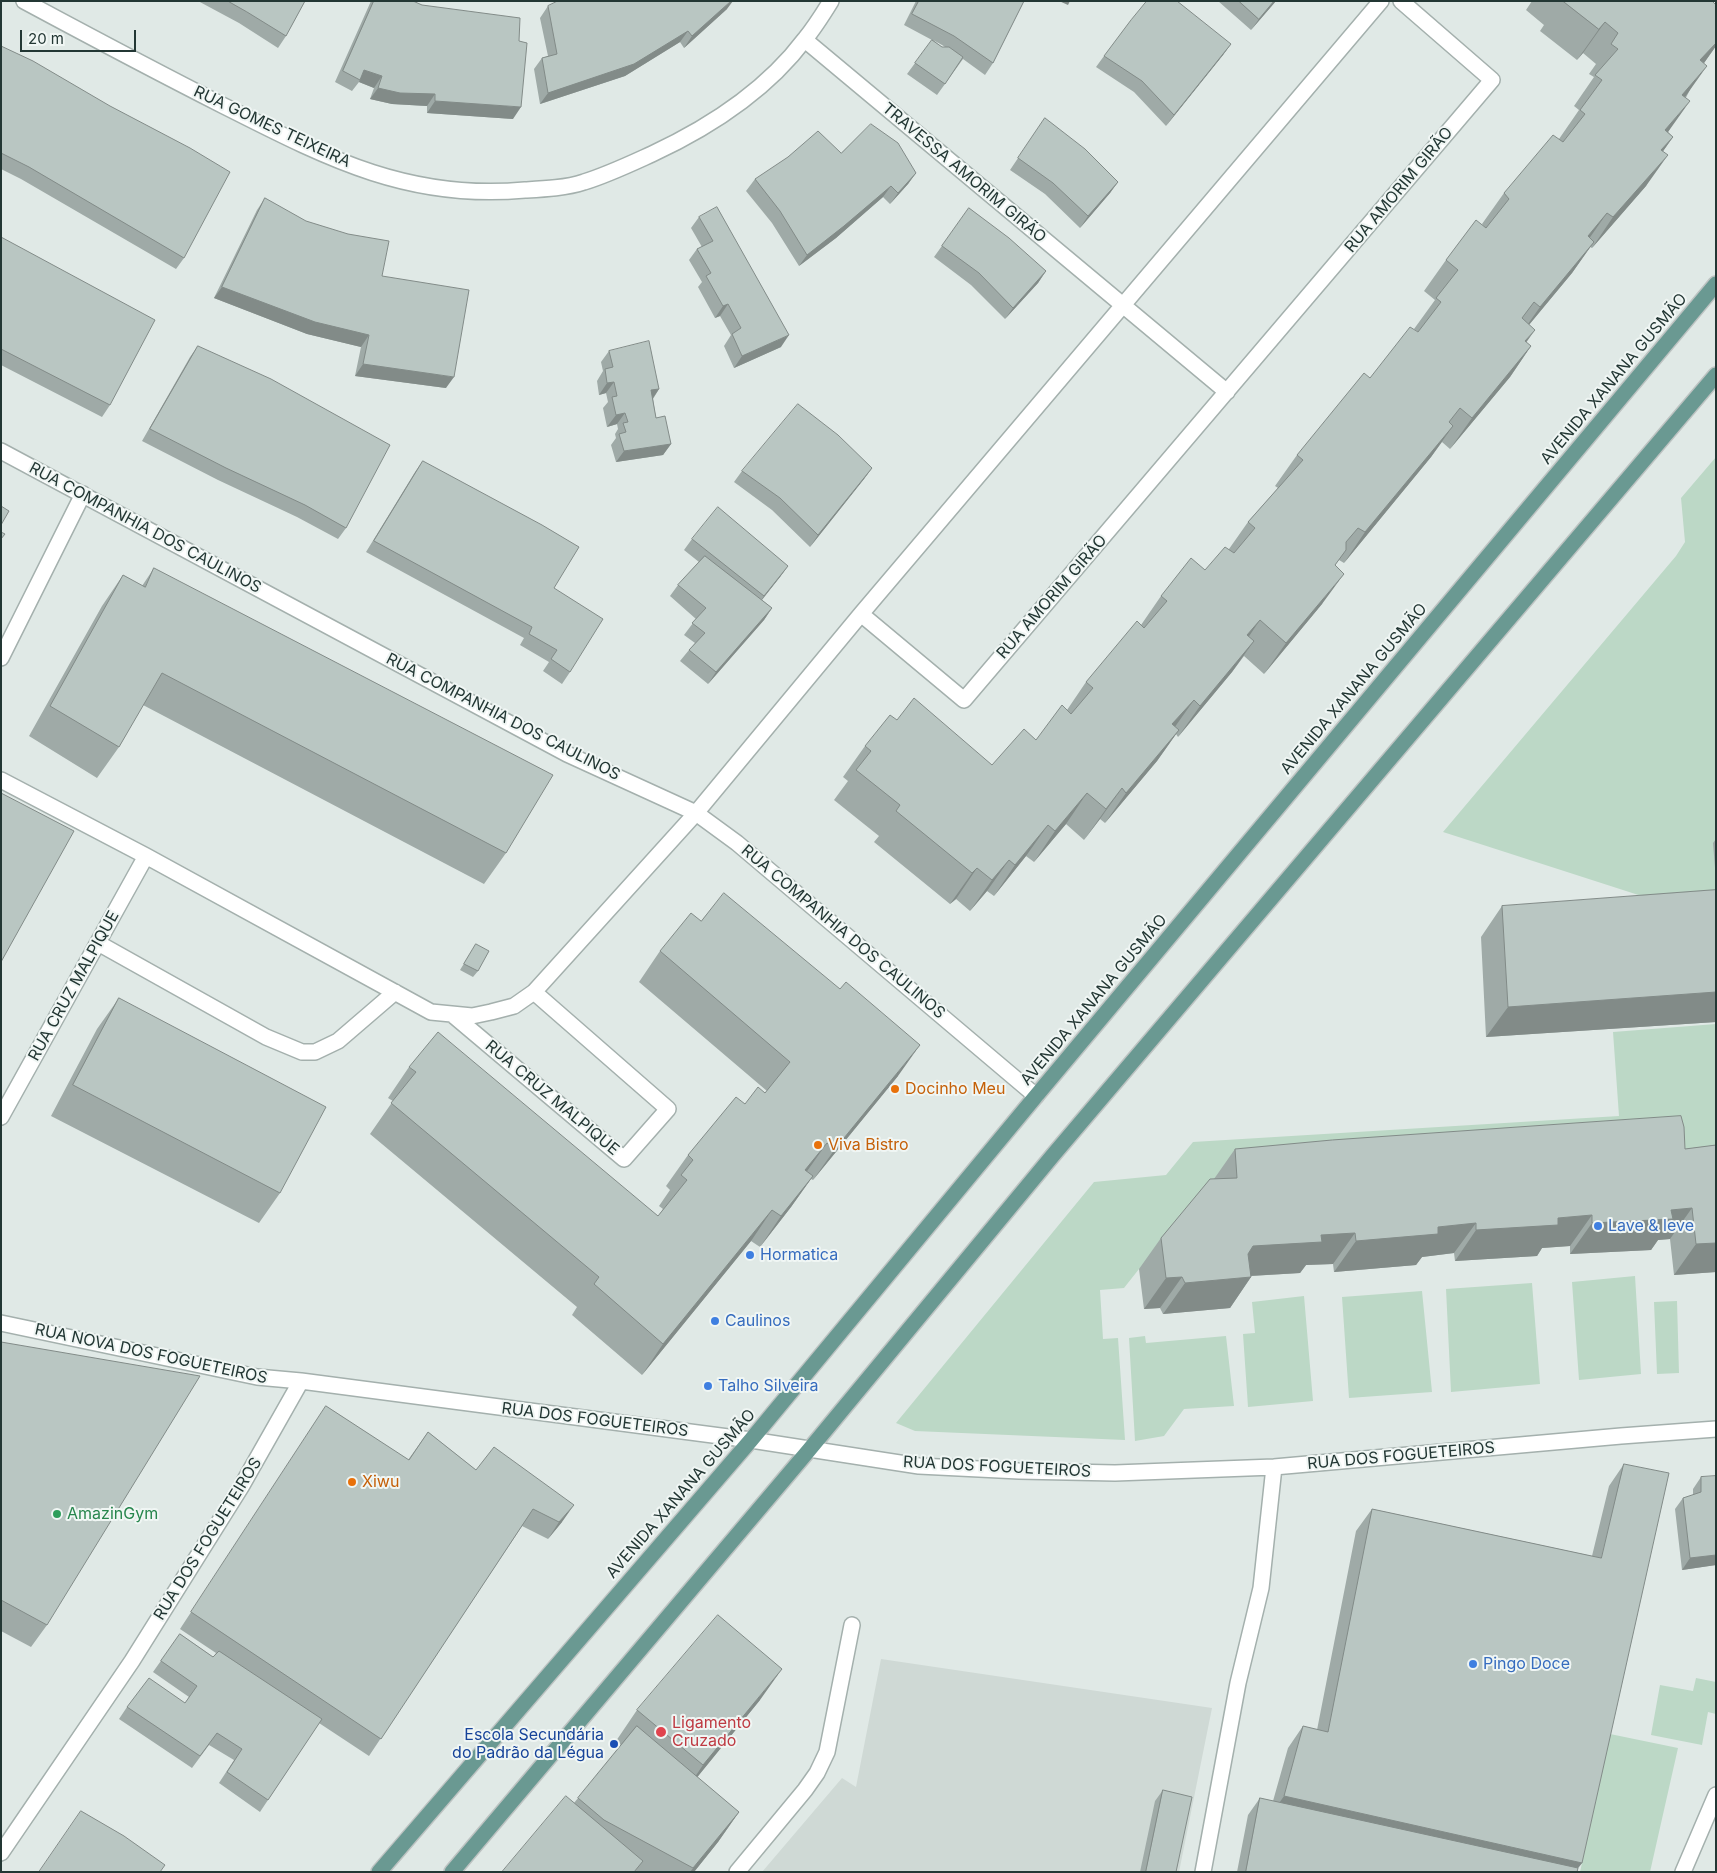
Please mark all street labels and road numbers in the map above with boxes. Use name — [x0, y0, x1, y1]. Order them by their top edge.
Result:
street label: RUA GOMES TEIXEIRA — [191, 82, 353, 172]
street label: TRAVESSA AMORIM GIRÃO — [878, 99, 1050, 247]
street label: RUA AMORIM GIRÃO — [1341, 123, 1457, 257]
street label: AVENIDA XANANA GUSMÃO — [1537, 290, 1691, 468]
street label: RUA COMPANHIA DOS CAULINOS — [26, 458, 264, 598]
street label: RUA AMORIM GIRÃO — [993, 531, 1111, 663]
street label: AVENIDA XANANA GUSMÃO — [1277, 600, 1431, 778]
street label: RUA COMPANHIA DOS CAULINOS — [383, 649, 623, 785]
street label: RUA COMPANHIA DOS CAULINOS — [737, 841, 949, 1023]
street label: RUA CRUZ MALPIQUE — [25, 908, 123, 1064]
street label: AVENIDA XANANA GUSMÃO — [1017, 911, 1171, 1089]
street label: RUA CRUZ MALPIQUE — [481, 1036, 623, 1160]
street label: RUA NOVA DOS FOGUETEIROS — [33, 1320, 269, 1388]
street label: RUA DOS FOGUETEIROS — [500, 1399, 690, 1441]
street label: AVENIDA XANANA GUSMÃO — [602, 1406, 760, 1582]
street label: RUA DOS FOGUETEIROS — [1306, 1438, 1496, 1474]
street label: RUA DOS FOGUETEIROS — [903, 1452, 1091, 1482]
street label: RUA DOS FOGUETEIROS — [150, 1454, 266, 1624]

